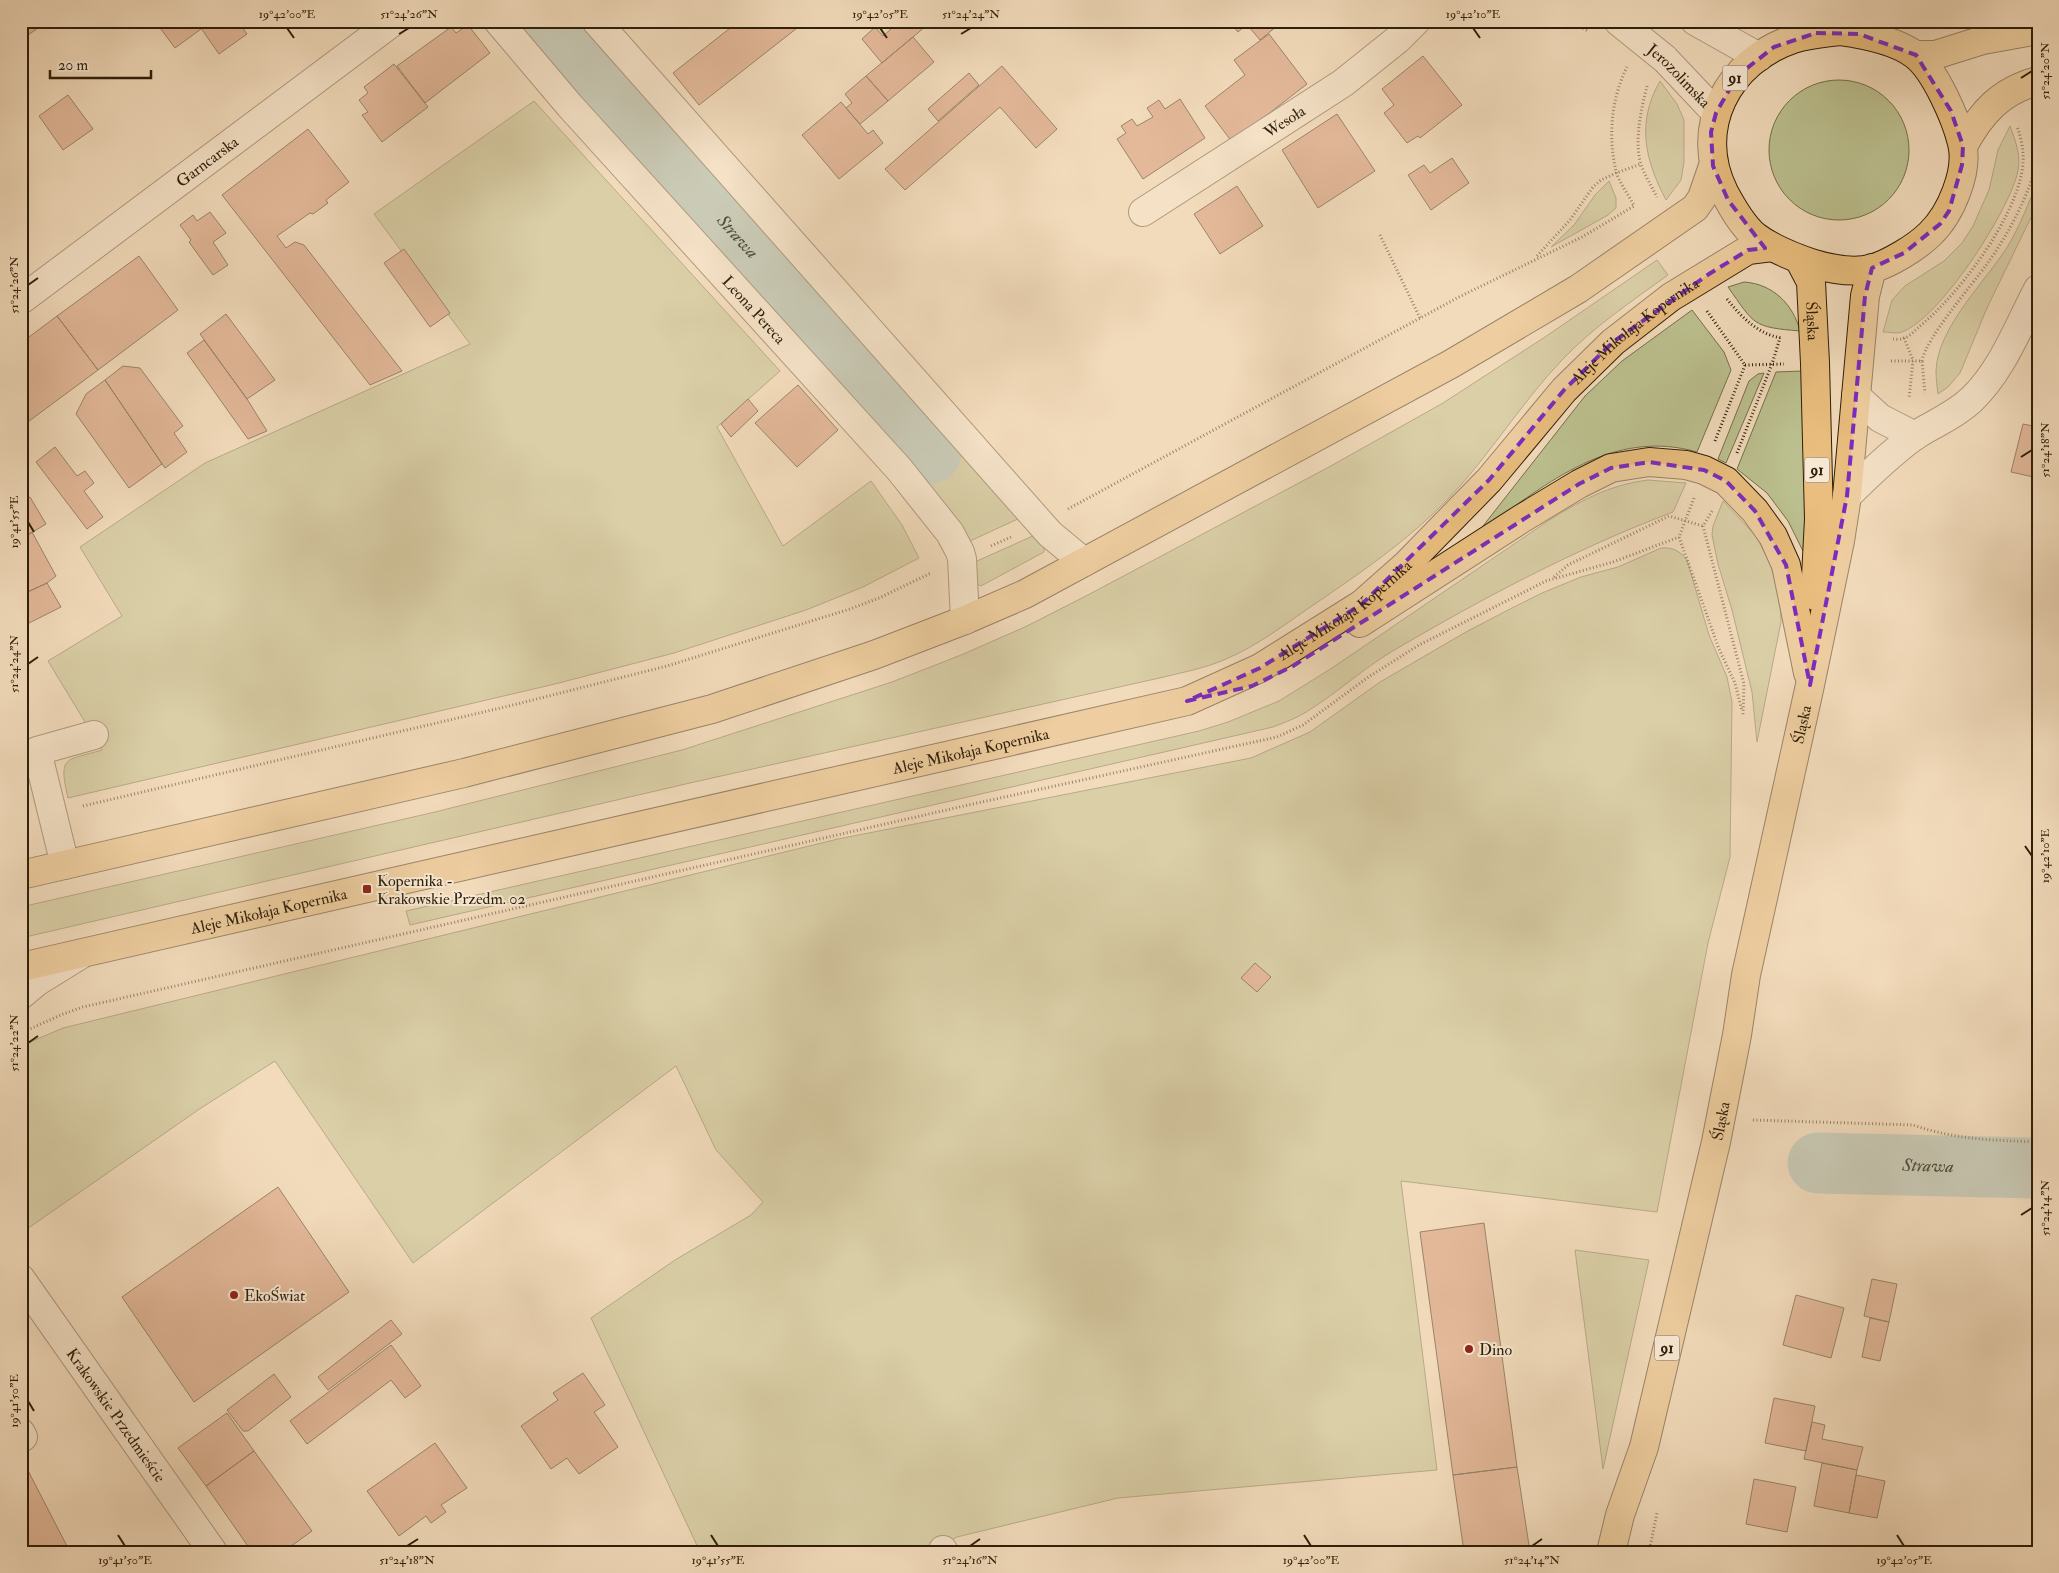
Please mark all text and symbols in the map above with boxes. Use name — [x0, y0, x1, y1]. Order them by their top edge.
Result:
text: 19°42'00"E — [259, 7, 316, 22]
text: 51°24'26"N — [380, 7, 438, 22]
text: 19°42'05"E — [852, 7, 908, 22]
text: 51°24'24"N — [942, 7, 1000, 22]
text: 19°42'10"E — [1446, 7, 1501, 22]
street label: Jerozolimska — [1641, 39, 1715, 112]
text: 51°24'20"N — [2038, 42, 2053, 100]
scale bar — [50, 48, 151, 80]
text: 20 m — [58, 56, 88, 75]
road number: 91 — [1722, 66, 1748, 90]
street label: Wesoła — [1259, 101, 1310, 143]
street label: Garncarska — [172, 132, 243, 192]
water label: Strawa — [711, 209, 763, 264]
text: 51°24'26"N — [7, 256, 22, 314]
street label: Leona Pereca — [718, 272, 790, 349]
street label: Aleje Mikołaja Kopernika — [1566, 273, 1703, 390]
street label: Śląska — [1801, 301, 1823, 342]
text: 51°24'18"N — [2038, 422, 2053, 478]
road number: 91 — [1804, 458, 1830, 482]
text: 19°41'55"E — [7, 495, 22, 548]
street label: Aleje Mikołaja Kopernika — [1274, 556, 1417, 666]
text: 51°24'24"N — [7, 635, 22, 693]
street label: Śląska — [1788, 703, 1816, 746]
street label: Aleje Mikołaja Kopernika — [890, 724, 1051, 779]
text: 19°42'10"E — [2038, 828, 2053, 883]
place label: Kopernika - Krakowskie Przedm. 02 — [377, 871, 526, 909]
marker: Kopernika - Krakowskie Przedm. 02 — [361, 883, 373, 895]
street label: Aleje Mikołaja Kopernika — [188, 884, 349, 939]
text: 51°24'22"N — [7, 1014, 22, 1072]
street label: Śląska — [1708, 1100, 1735, 1142]
water label: Strawa — [1901, 1154, 1954, 1178]
text: 51°24'14"N — [2038, 1180, 2053, 1236]
place label: EkoŚwiat — [244, 1286, 305, 1306]
marker: EkoŚwiat — [228, 1289, 240, 1301]
road number: 91 — [1654, 1336, 1680, 1360]
place label: Dino — [1479, 1340, 1512, 1360]
marker: Dino — [1463, 1343, 1475, 1355]
street label: Krakowskie Przedmieście — [62, 1344, 170, 1487]
text: 19°41'50"E — [7, 1374, 22, 1428]
text: 19°41'50"E — [98, 1553, 152, 1568]
text: 51°24'18"N — [379, 1553, 435, 1568]
text: 19°41'55"E — [692, 1553, 745, 1568]
text: 51°24'16"N — [942, 1553, 998, 1568]
text: 19°42'00"E — [1283, 1553, 1340, 1568]
text: 51°24'14"N — [1504, 1553, 1560, 1568]
text: 19°42'05"E — [1876, 1553, 1932, 1568]

